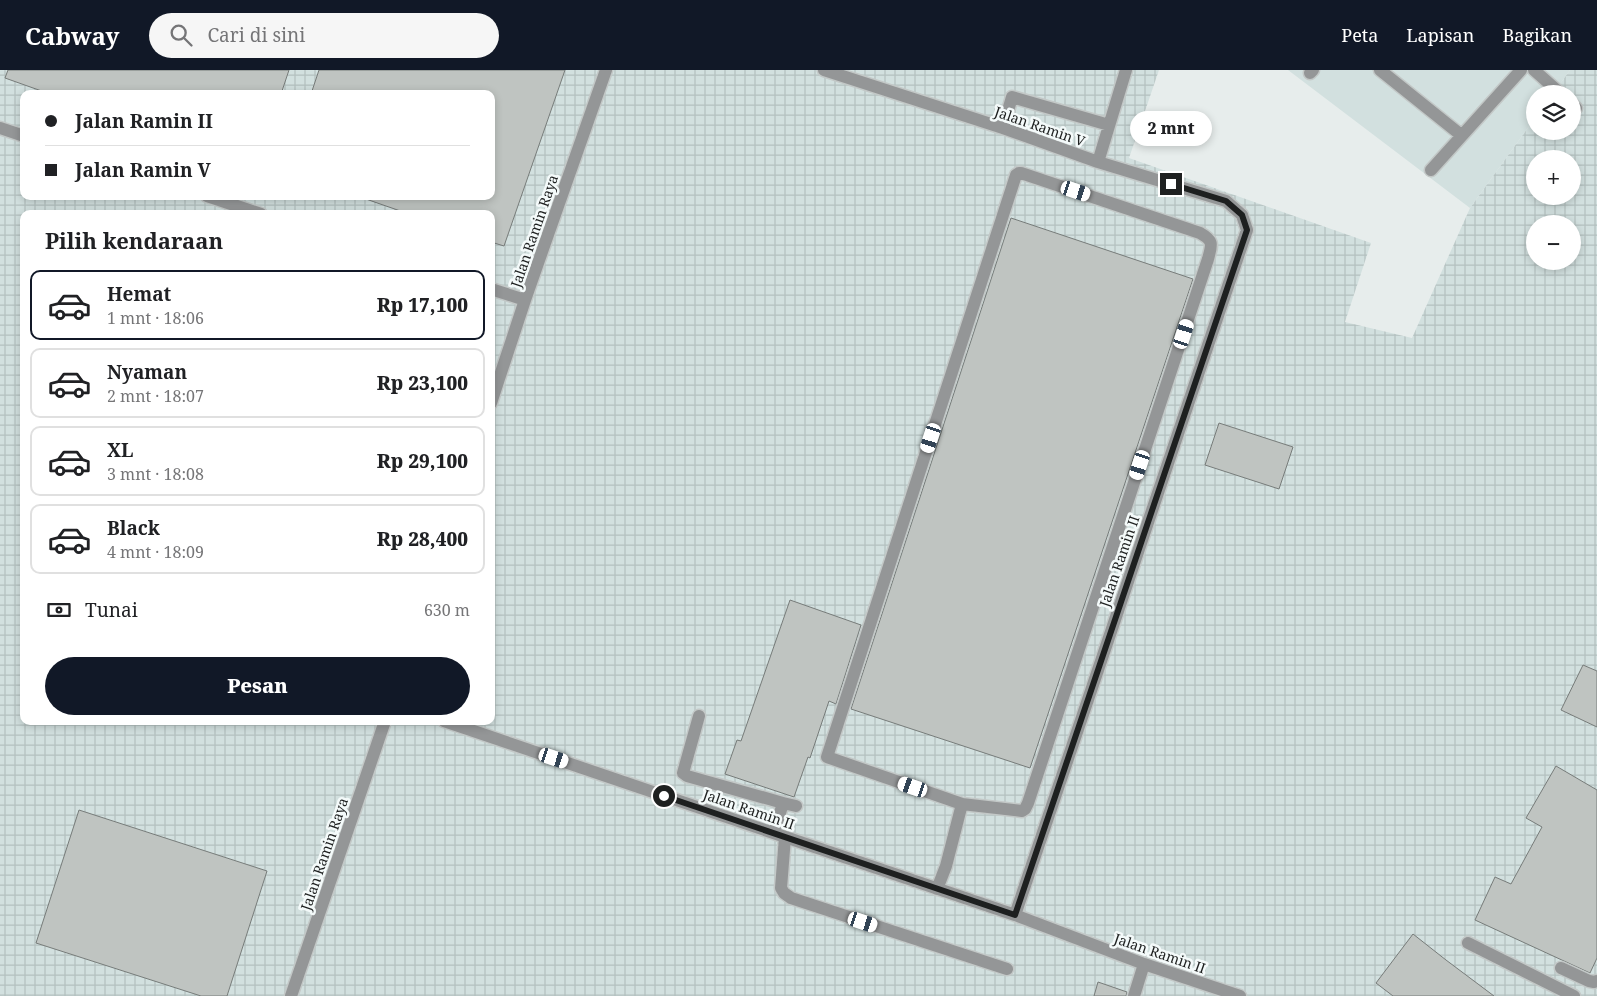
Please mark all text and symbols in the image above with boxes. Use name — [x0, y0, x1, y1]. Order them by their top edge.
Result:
search box — [149, 13, 499, 58]
text: Cabway — [25, 19, 119, 52]
icon: search — [167, 21, 195, 49]
text: Cari di sini — [207, 22, 305, 48]
text: Peta — [1341, 23, 1378, 47]
text: Lapisan — [1406, 23, 1474, 47]
text: Bagikan — [1502, 23, 1572, 47]
map controls — [1526, 85, 1581, 270]
button: layers — [1526, 85, 1581, 140]
street label: Jalan Ramin V — [991, 101, 1088, 151]
text: Jalan Ramin II — [75, 108, 213, 134]
callout: 2 mnt — [1130, 112, 1212, 146]
text: 2 mnt — [1148, 117, 1194, 139]
button: + — [1526, 150, 1581, 205]
text: Jalan Ramin V — [75, 157, 211, 183]
street label: Jalan Ramin Raya — [506, 172, 562, 291]
route end — [1160, 173, 1182, 195]
car — [1059, 179, 1092, 203]
button: − — [1526, 215, 1581, 270]
text: Pilih kendaraan — [45, 225, 223, 255]
text: Hemat — [107, 281, 171, 307]
icon: car — [47, 283, 92, 328]
text: Rp 17,100 — [377, 292, 468, 318]
text: 1 mnt · 18:06 — [107, 307, 204, 329]
car — [1172, 317, 1195, 351]
text: Nyaman — [107, 359, 187, 385]
icon: car — [47, 361, 92, 406]
text: Rp 23,100 — [377, 370, 468, 396]
text: 2 mnt · 18:07 — [107, 385, 204, 407]
car — [919, 421, 942, 455]
text: XL — [107, 437, 133, 463]
icon: car — [47, 439, 92, 484]
text: Rp 29,100 — [377, 448, 468, 474]
car — [1128, 448, 1151, 482]
text: 3 mnt · 18:08 — [107, 463, 204, 485]
street label: Jalan Ramin II — [1094, 513, 1144, 610]
text: Black — [107, 515, 160, 541]
icon: car — [47, 517, 92, 562]
text: Rp 28,400 — [377, 526, 468, 552]
text: 4 mnt · 18:09 — [107, 541, 204, 563]
icon: cash — [45, 596, 73, 624]
text: Tunai — [85, 597, 138, 623]
text: 630 m — [424, 599, 470, 621]
button: Pesan — [45, 657, 470, 715]
car — [537, 746, 570, 770]
car — [896, 775, 929, 799]
street label: Jalan Ramin II — [700, 784, 797, 834]
route start — [653, 785, 675, 807]
street label: Jalan Ramin Raya — [296, 795, 352, 914]
car — [846, 910, 879, 934]
street label: Jalan Ramin II — [1111, 928, 1208, 978]

